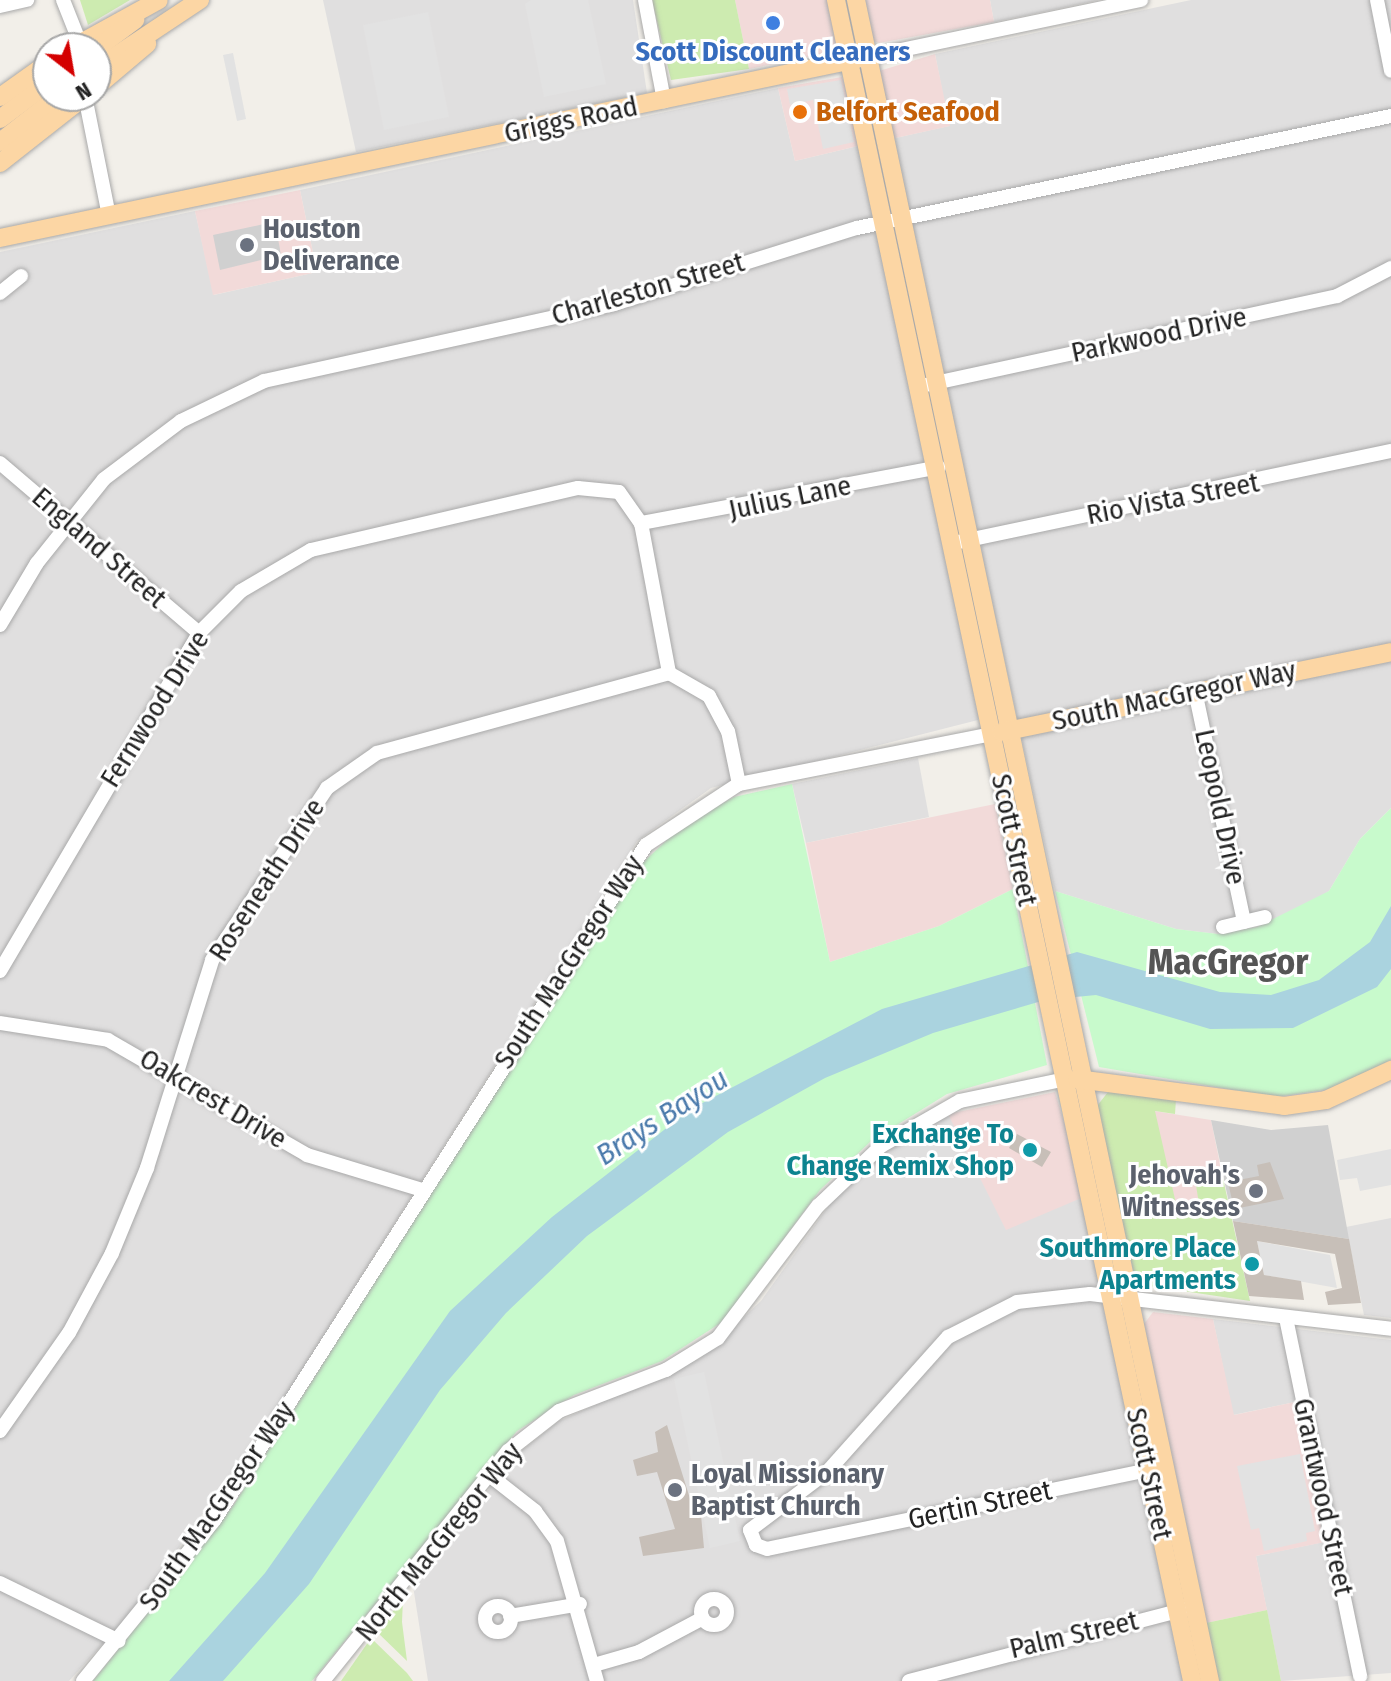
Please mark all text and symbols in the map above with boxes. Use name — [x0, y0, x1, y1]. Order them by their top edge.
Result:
marker: Scott Discount Cleaners — [764, 14, 782, 32]
north arrow — [32, 32, 112, 112]
place label: Scott Discount Cleaners — [635, 35, 911, 69]
text: N — [71, 76, 96, 106]
street label: Griggs Road — [501, 89, 641, 151]
place label: Belfort Seafood — [816, 95, 1000, 129]
marker: Belfort Seafood — [791, 103, 809, 121]
place label: Houston Deliverance — [263, 212, 400, 278]
marker: Houston Deliverance — [238, 236, 256, 254]
street label: Charleston Street — [548, 245, 748, 333]
street label: Parkwood Drive — [1068, 300, 1250, 370]
street label: Rio Vista Street — [1084, 466, 1262, 532]
street label: Julius Lane — [726, 469, 854, 527]
street label: England Street — [25, 481, 173, 615]
street label: Fernwood Drive — [94, 624, 216, 794]
street label: South MacGregor Way — [1049, 654, 1299, 738]
street label: Leopold Drive — [1187, 726, 1253, 888]
street label: Scott Street — [984, 771, 1044, 909]
street label: Roseneath Drive — [202, 792, 332, 968]
street label: South MacGregor Way — [487, 849, 651, 1075]
district label: MacGregor — [1148, 941, 1308, 985]
street label: Oakcrest Drive — [133, 1042, 293, 1156]
water label: Brays Bayou — [589, 1061, 735, 1173]
place label: Exchange To Change Remix Shop — [787, 1117, 1014, 1183]
marker: Exchange To Change Remix Shop — [1021, 1141, 1039, 1159]
place label: Jehovah's Witnesses — [1122, 1158, 1240, 1224]
marker: Jehovah's Witnesses — [1247, 1182, 1265, 1200]
place label: Southmore Place Apartments — [1039, 1231, 1236, 1297]
marker: Southmore Place Apartments — [1243, 1255, 1261, 1273]
street label: South MacGregor Way — [132, 1395, 302, 1617]
street label: Grantwood Street — [1286, 1395, 1360, 1599]
street label: Scott Street — [1119, 1405, 1179, 1543]
street label: North MacGregor Way — [348, 1436, 530, 1648]
place label: Loyal Missionary Baptist Church — [691, 1457, 884, 1523]
street label: Gertin Street — [905, 1473, 1055, 1537]
marker: Loyal Missionary Baptist Church — [666, 1481, 684, 1499]
street label: Palm Street — [1006, 1604, 1142, 1666]

